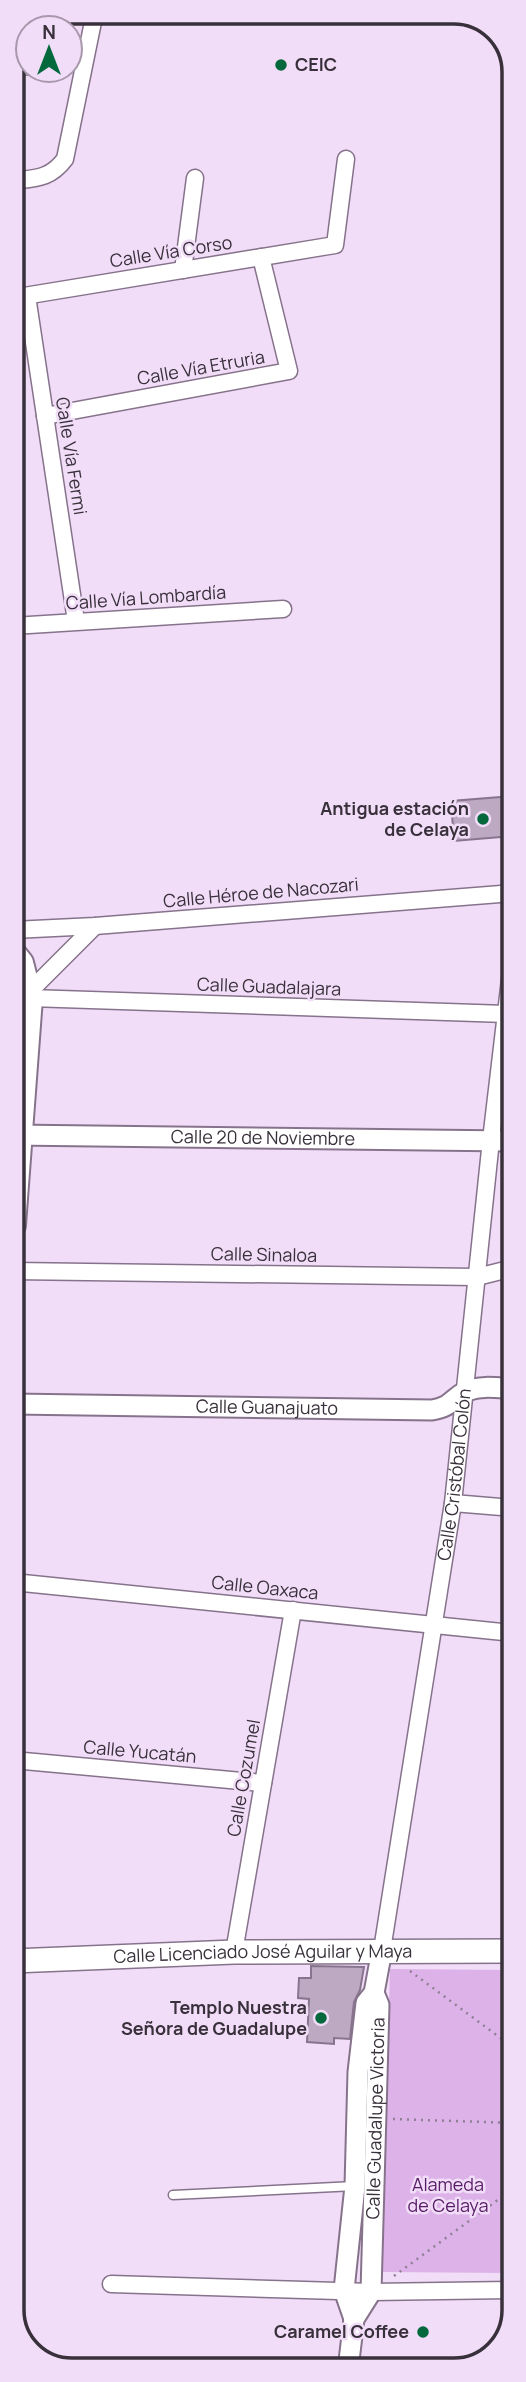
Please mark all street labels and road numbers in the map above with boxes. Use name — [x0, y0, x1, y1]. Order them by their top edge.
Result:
street label: Calle Vía Corso — [108, 230, 234, 273]
street label: Calle Vía Etruria — [135, 344, 266, 390]
street label: Calle Vía Fermi — [51, 395, 93, 516]
street label: Calle Vía Lombardía — [65, 579, 227, 615]
street label: Calle Héroe de Nacozari — [162, 872, 360, 913]
street label: Calle Guadalajara — [197, 971, 342, 1001]
street label: Calle 20 de Noviembre — [171, 1124, 355, 1150]
street label: Calle Sinaloa — [211, 1241, 317, 1267]
street label: Calle Cristóbal Colón — [431, 1387, 476, 1562]
street label: Calle Guanajuato — [196, 1394, 338, 1420]
street label: Calle Oaxaca — [210, 1569, 320, 1605]
street label: Calle Cozumel — [221, 1717, 265, 1838]
street label: Calle Yucatán — [83, 1734, 198, 1768]
street label: Calle Licenciado José Aguilar y Maya — [113, 1938, 412, 1968]
street label: Calle Guadalupe Victoria — [360, 2017, 390, 2220]

